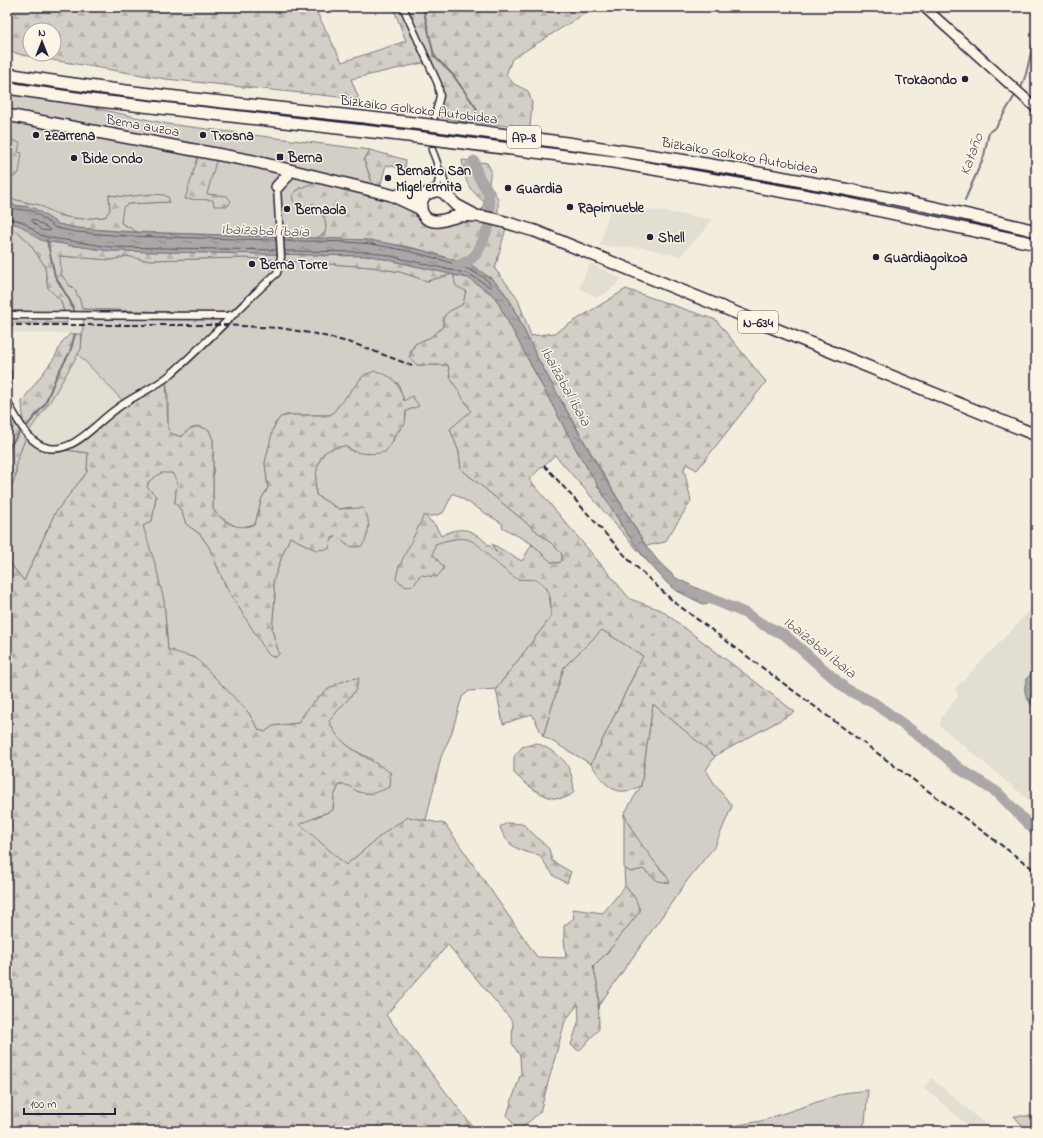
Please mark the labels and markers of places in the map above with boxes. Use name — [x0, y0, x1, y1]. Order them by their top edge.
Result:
place label: Trokaondo — [895, 70, 957, 91]
marker: Trokaondo — [960, 74, 970, 84]
place label: Zearrena — [44, 126, 96, 147]
place label: Txosna — [211, 126, 254, 147]
marker: Zearrena — [31, 130, 41, 140]
marker: Txosna — [198, 130, 208, 140]
place label: Berna — [287, 148, 323, 169]
place label: Bide Ondo — [81, 149, 143, 170]
marker: Berna — [275, 152, 285, 162]
marker: Bide Ondo — [69, 153, 79, 163]
place label: Bernako San Migel ermita — [395, 161, 471, 200]
marker: Bernako San Migel ermita — [383, 173, 393, 183]
place label: Guardia — [516, 179, 563, 200]
marker: Guardia — [503, 183, 513, 193]
place label: Rapimueble — [577, 198, 645, 219]
place label: Bernaola — [294, 200, 347, 221]
marker: Rapimueble — [565, 202, 575, 212]
marker: Bernaola — [282, 204, 292, 214]
place label: Shell — [658, 228, 685, 249]
marker: Shell — [645, 232, 655, 242]
place label: Guardiagoikoa — [884, 248, 968, 271]
marker: Guardiagoikoa — [871, 252, 881, 262]
place label: Berna Torre — [259, 255, 328, 276]
marker: Berna Torre — [247, 259, 257, 269]

